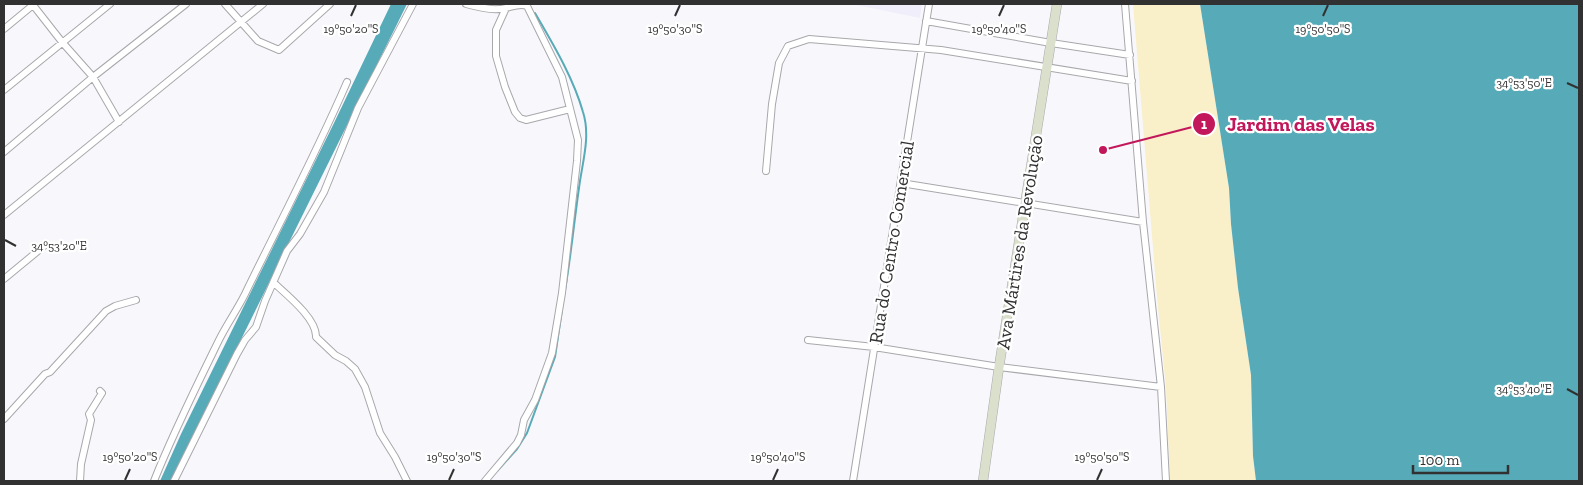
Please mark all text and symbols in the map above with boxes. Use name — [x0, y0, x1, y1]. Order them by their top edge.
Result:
text: 19°50'20"S — [323, 22, 379, 36]
text: 19°50'30"S — [648, 22, 702, 36]
text: 19°50'40"S — [972, 22, 1026, 36]
text: 19°50'50"S — [1296, 22, 1351, 36]
text: 34°53'50"E — [1496, 76, 1552, 90]
callout: Jardim das Velas — [1192, 106, 1385, 141]
text: Jardim das Velas — [1227, 112, 1375, 136]
text: 1 — [1201, 115, 1207, 133]
street label: Ava Mártires da Revolução — [991, 133, 1048, 351]
street label: Rua do Centro Comercial — [864, 139, 919, 345]
text: 34°53'20"E — [31, 239, 87, 253]
text: 34°53'40"E — [1496, 382, 1552, 396]
scale bar — [1413, 442, 1508, 474]
text: 19°50'20"S — [102, 450, 158, 464]
text: 19°50'30"S — [427, 450, 481, 464]
text: 19°50'40"S — [751, 450, 805, 464]
text: 19°50'50"S — [1075, 450, 1130, 464]
text: 100 m — [1420, 451, 1459, 469]

